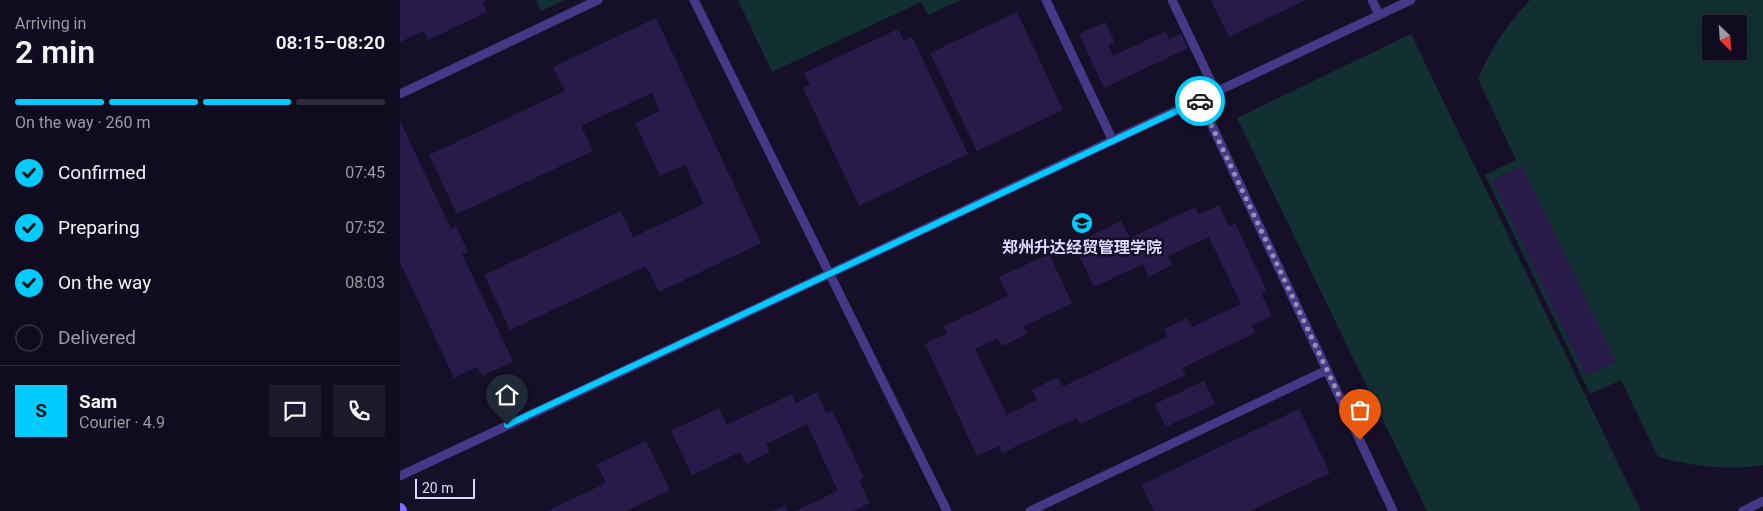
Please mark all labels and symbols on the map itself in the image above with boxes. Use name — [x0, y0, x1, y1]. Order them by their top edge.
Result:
north arrow — [1702, 15, 1748, 60]
courier — [1175, 76, 1225, 126]
school or university icon: 郑州升达经贸管理学院 — [1070, 211, 1094, 235]
place label: 郑州升达经贸管理学院 — [1002, 238, 1162, 257]
pin — [486, 374, 528, 425]
pin — [1339, 389, 1381, 440]
scale bar — [415, 476, 475, 499]

